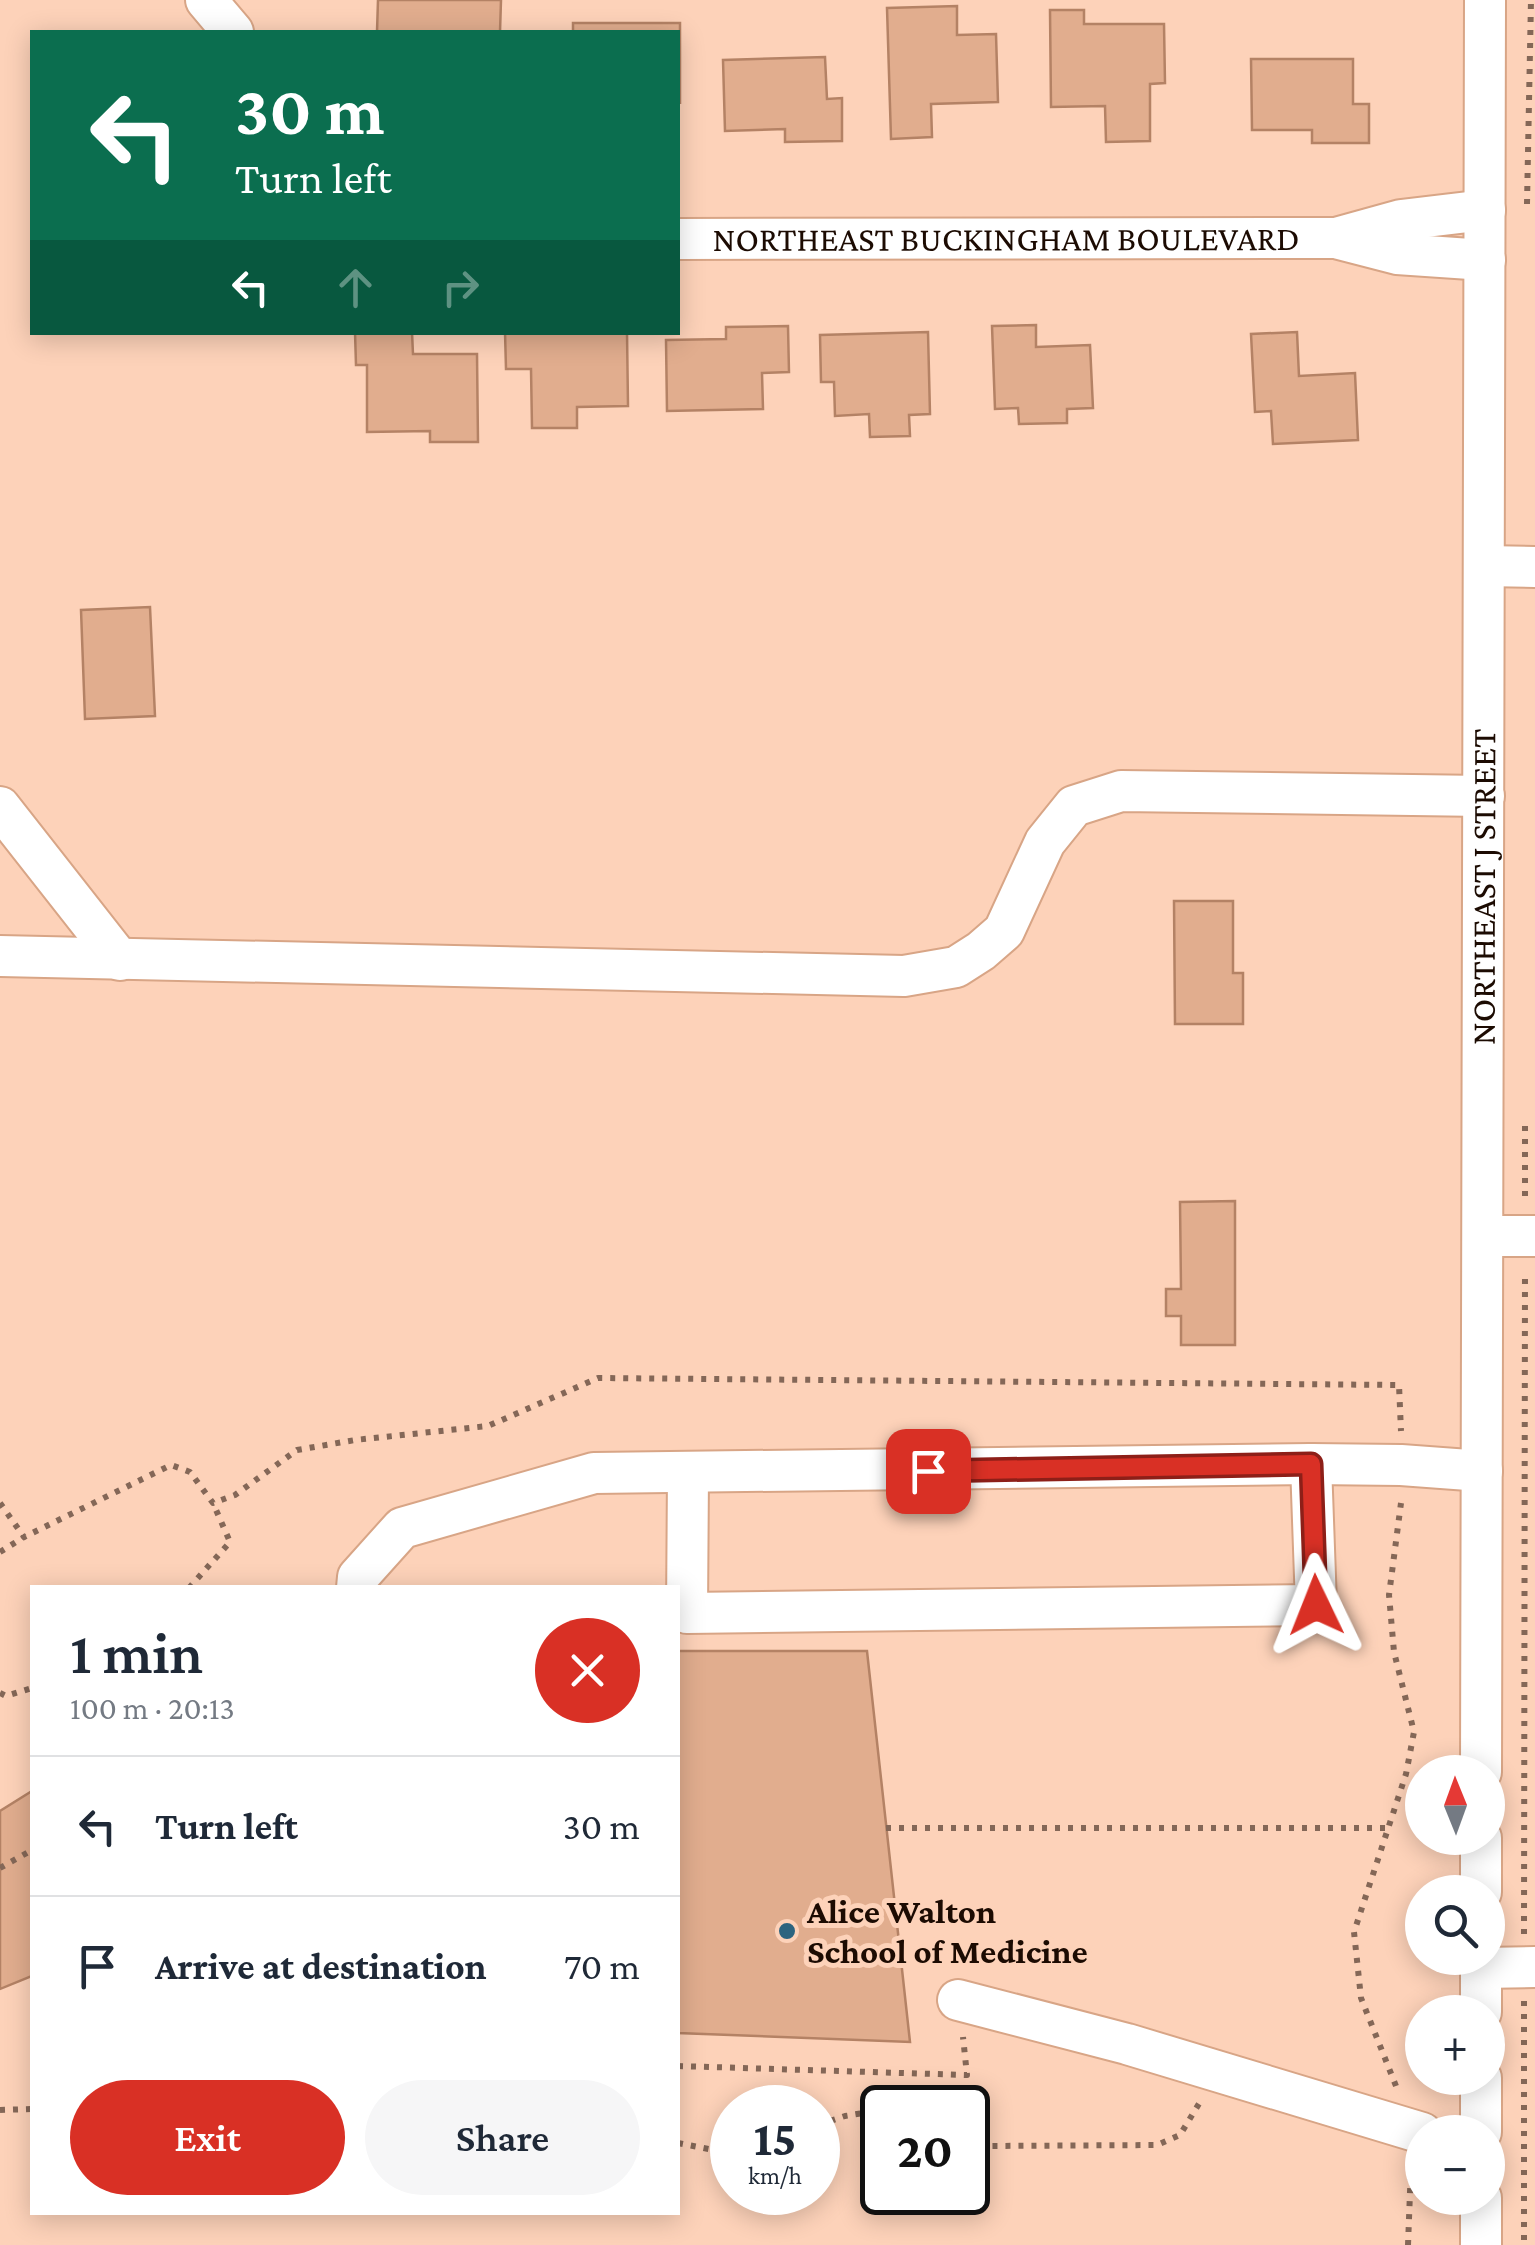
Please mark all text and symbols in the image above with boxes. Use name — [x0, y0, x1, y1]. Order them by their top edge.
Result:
icon: left — [70, 70, 200, 200]
text: 30 m — [235, 71, 384, 149]
text: Turn left — [235, 153, 392, 203]
street label: NORTHEAST BUCKINGHAM BOULEVARD — [712, 219, 1300, 258]
icon: left — [223, 260, 278, 315]
icon: ahead — [328, 260, 383, 315]
icon: right — [433, 260, 488, 315]
street label: NORTHEAST J STREET — [1463, 729, 1503, 1045]
pin — [886, 1429, 971, 1514]
icon: arrive — [901, 1444, 956, 1499]
position arrow — [1264, 1553, 1368, 1657]
button: close — [535, 1618, 640, 1723]
text: 1 min — [70, 1619, 203, 1686]
text: 100 m · 20:13 — [70, 1690, 235, 1726]
north arrow — [1405, 1755, 1505, 1855]
map controls — [1405, 1755, 1505, 2215]
icon: left — [70, 1799, 125, 1854]
text: Turn left — [155, 1805, 298, 1847]
text: 30 m — [563, 1805, 640, 1847]
button: search — [1405, 1875, 1505, 1975]
place label: Alice Walton School of Medicine — [806, 1892, 1088, 1971]
marker: Alice Walton School of Medicine — [776, 1920, 798, 1942]
icon: arrive — [70, 1939, 125, 1994]
text: Arrive at destination — [155, 1945, 487, 1987]
text: 70 m — [564, 1945, 640, 1987]
button: + — [1405, 1995, 1505, 2095]
button: Exit — [70, 2080, 345, 2195]
button: Share — [365, 2080, 640, 2195]
speed limit sign: 20 — [860, 2085, 990, 2215]
text: 15 — [753, 2110, 797, 2166]
button: − — [1405, 2115, 1505, 2215]
text: km/h — [748, 2162, 802, 2189]

